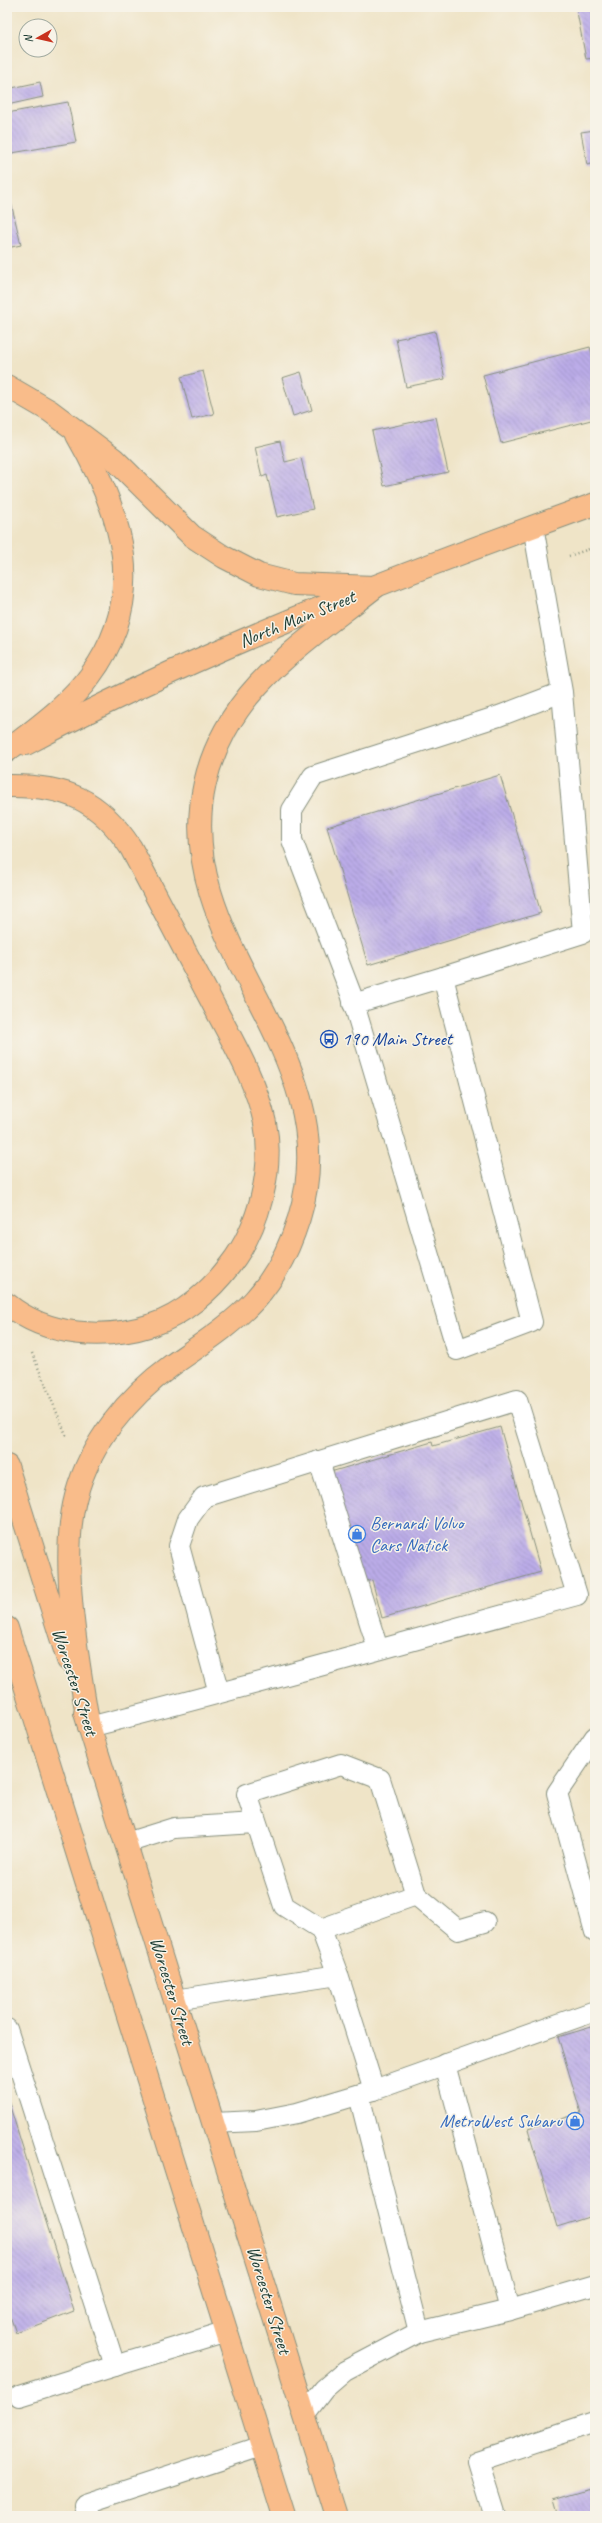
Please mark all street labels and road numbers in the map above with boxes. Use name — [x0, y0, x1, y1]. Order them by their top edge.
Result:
street label: North Main Street — [235, 584, 360, 653]
street label: Worcester Street — [46, 1625, 104, 1740]
street label: Worcester Street — [144, 1934, 200, 2049]
street label: Worcester Street — [241, 2243, 297, 2358]

